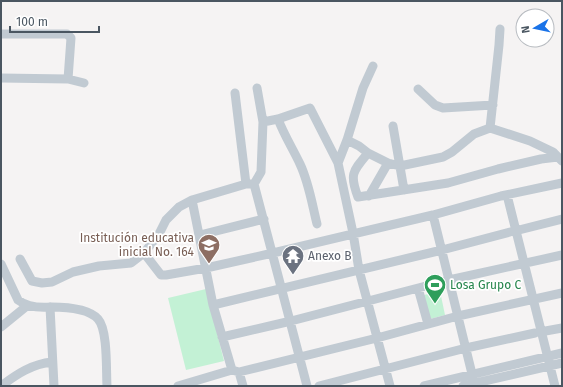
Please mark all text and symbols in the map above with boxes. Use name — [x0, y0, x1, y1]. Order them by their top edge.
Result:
scale bar — [10, 8, 99, 34]
north arrow — [515, 8, 555, 48]
text: 100 m — [16, 15, 48, 29]
text: N — [519, 25, 533, 34]
place label: Institución educativa inicial No. 164 — [80, 231, 195, 259]
school or university icon: Institución educativa inicial No. 164 — [196, 232, 222, 265]
temple icon: Anexo B — [280, 243, 306, 276]
place label: Anexo B — [308, 249, 352, 263]
sports icon: Losa Grupo C — [422, 272, 448, 305]
place label: Losa Grupo C — [450, 278, 521, 292]

